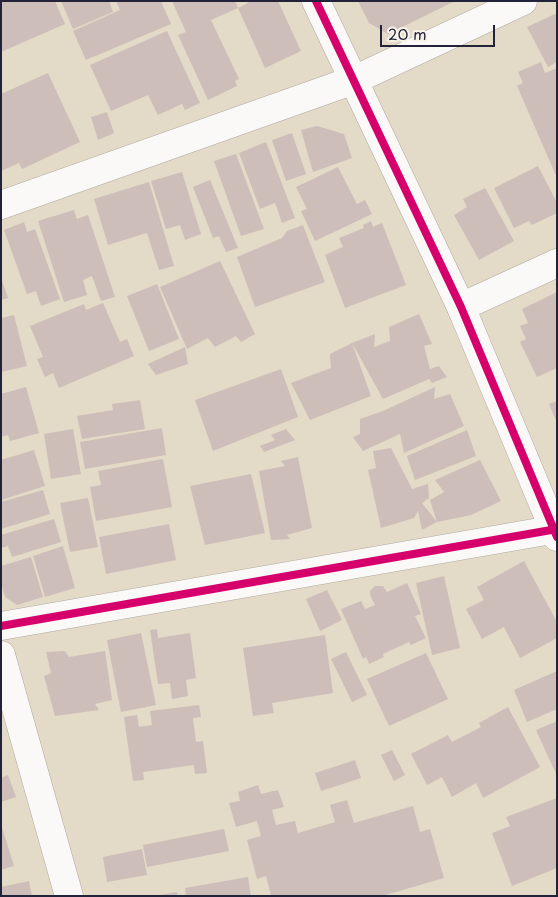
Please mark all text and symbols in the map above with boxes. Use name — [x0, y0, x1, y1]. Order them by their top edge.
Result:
scale bar — [383, 15, 498, 47]
text: 20 m — [388, 22, 427, 45]

